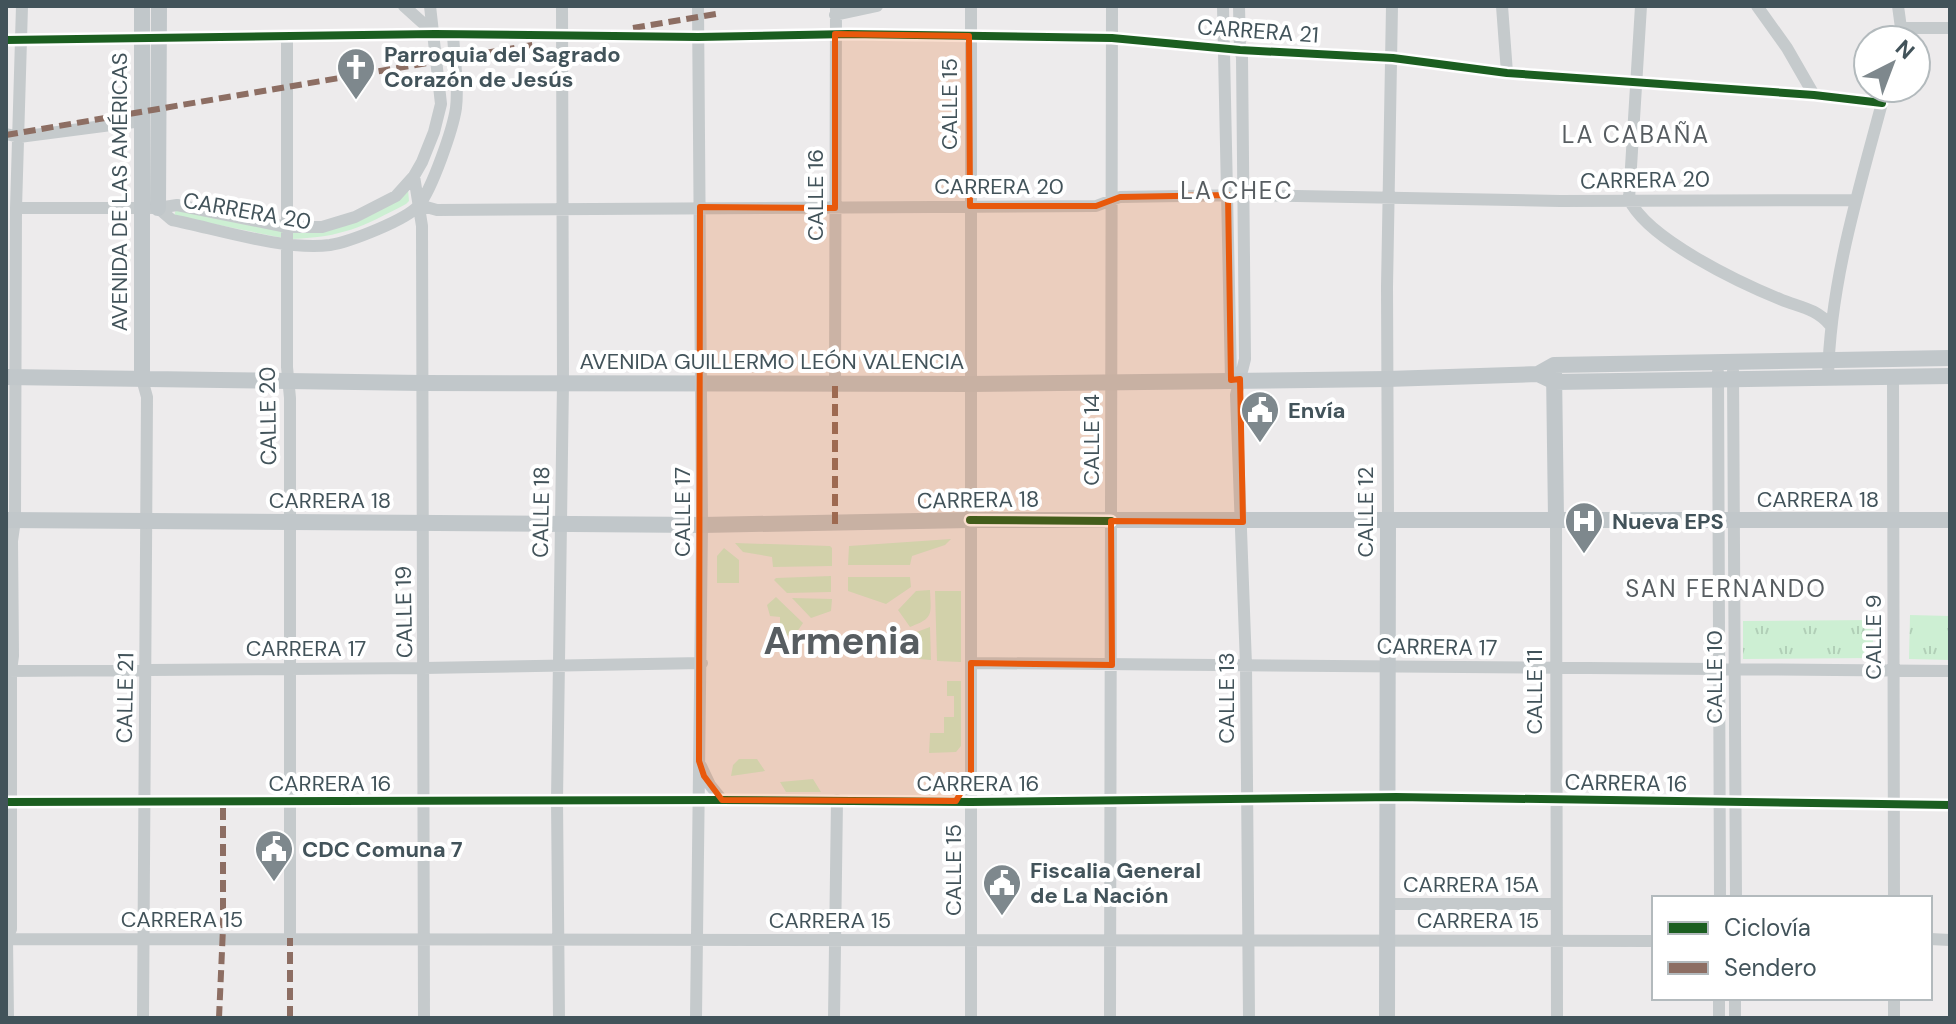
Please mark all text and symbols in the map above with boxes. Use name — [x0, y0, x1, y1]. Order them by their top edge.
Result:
street label: CARRERA 21 — [1196, 12, 1320, 50]
north arrow — [1852, 24, 1932, 104]
text: N — [1889, 33, 1921, 66]
place label: Parroquia del Sagrado Corazón de Jesús — [384, 40, 621, 94]
church icon: Parroquia del Sagrado Corazón de Jesús — [335, 46, 377, 101]
street label: AVENIDA DE LAS AMÉRICAS — [105, 52, 134, 332]
street label: CALLE 15 — [935, 58, 964, 150]
district label: LA CABAÑA — [1562, 119, 1710, 150]
street label: CALLE 16 — [801, 149, 830, 241]
street label: CARRERA 20 — [1580, 164, 1710, 196]
street label: CARRERA 20 — [934, 172, 1064, 201]
district label: LA CHEC — [1180, 175, 1294, 206]
street label: CARRERA 20 — [181, 185, 313, 237]
street label: AVENIDA GUILLERMO LEÓN VALENCIA — [580, 347, 964, 376]
street label: CALLE 20 — [253, 366, 283, 466]
public building icon: Envía — [1239, 389, 1281, 444]
street label: CALLE 14 — [1077, 394, 1106, 486]
place label: Envía — [1288, 396, 1346, 425]
street label: CALLE 18 — [526, 466, 556, 558]
street label: CALLE 12 — [1351, 466, 1380, 558]
street label: CALLE 17 — [668, 467, 697, 557]
street label: CARRERA 18 — [917, 484, 1039, 516]
street label: CARRERA 18 — [1757, 485, 1879, 514]
street label: CARRERA 18 — [269, 486, 391, 515]
hospital icon: Nueva EPS — [1563, 500, 1605, 555]
place label: Nueva EPS — [1612, 507, 1724, 536]
street label: CALLE 19 — [389, 566, 419, 658]
district label: SAN FERNANDO — [1625, 573, 1827, 604]
street label: CALLE 9 — [1859, 594, 1888, 680]
district label: Armenia — [763, 616, 921, 666]
street label: CALLE 10 — [1700, 630, 1729, 724]
street label: CARRERA 17 — [1376, 631, 1498, 663]
street label: CARRERA 17 — [246, 634, 366, 663]
street label: CALLE 11 — [1520, 649, 1549, 735]
street label: CALLE 21 — [110, 652, 140, 744]
street label: CALLE 13 — [1212, 652, 1241, 744]
street label: CARRERA 16 — [1564, 767, 1688, 799]
street label: CARRERA 16 — [269, 769, 391, 798]
street label: CARRERA 16 — [917, 769, 1039, 798]
street label: CALLE 15 — [939, 824, 968, 916]
public building icon: CDC Comuna 7 — [253, 828, 295, 883]
place label: CDC Comuna 7 — [302, 835, 463, 864]
place label: Fiscalia General de La Nación — [1030, 856, 1201, 910]
public building icon: Fiscalia General de La Nación — [981, 862, 1023, 917]
street label: CARRERA 15A — [1403, 870, 1539, 899]
legend — [1652, 896, 1932, 1000]
street label: CARRERA 15 — [121, 905, 243, 934]
street label: CARRERA 15 — [769, 906, 891, 935]
street label: CARRERA 15 — [1417, 906, 1539, 935]
text: Ciclovía — [1724, 912, 1811, 943]
text: Sendero — [1724, 952, 1817, 983]

